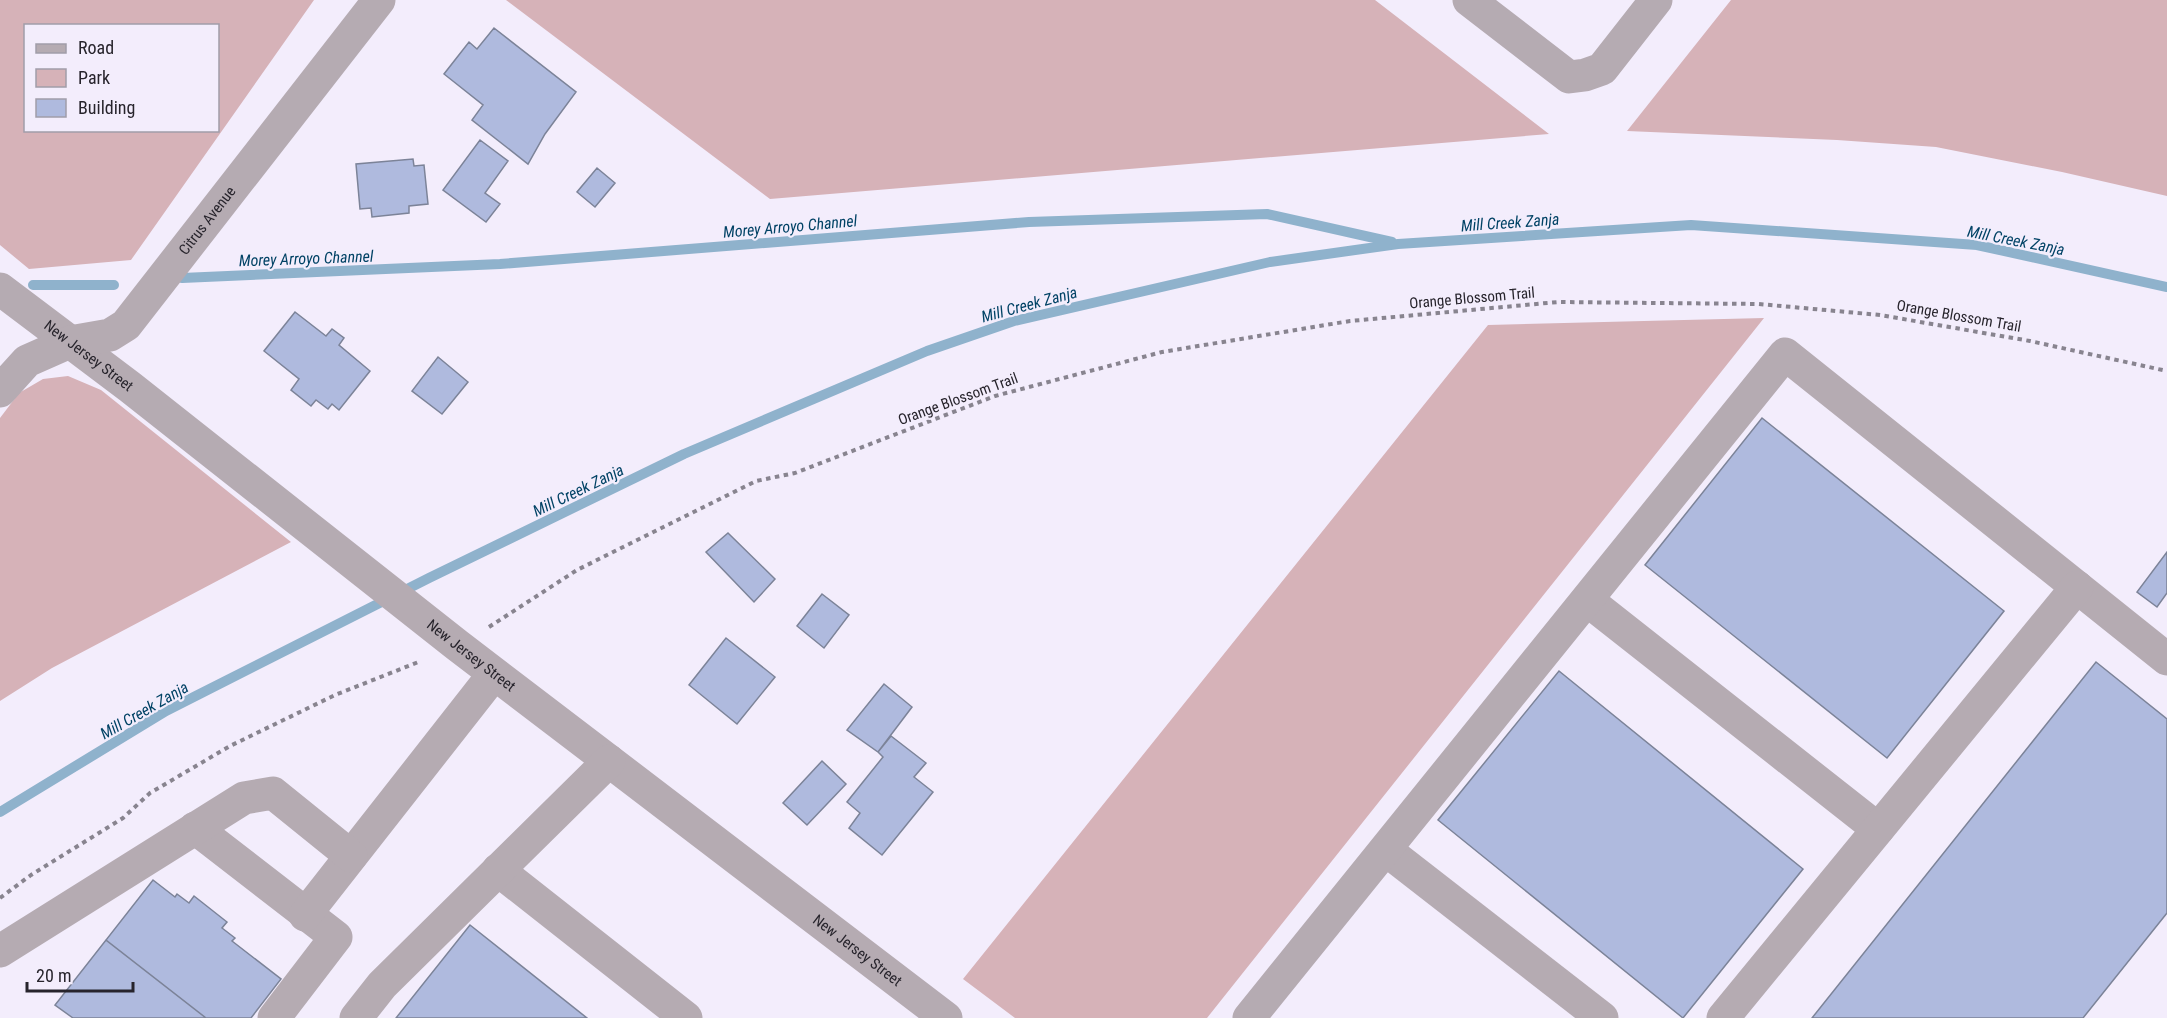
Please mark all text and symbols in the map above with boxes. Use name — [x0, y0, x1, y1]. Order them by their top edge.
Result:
legend — [24, 24, 219, 132]
text: Road — [78, 37, 114, 58]
text: Park — [78, 67, 110, 88]
text: Building — [78, 97, 135, 118]
street label: Citrus Avenue — [175, 183, 239, 259]
water label: Mill Creek Zanja — [1460, 210, 1560, 235]
water label: Morey Arroyo Channel — [722, 211, 858, 242]
water label: Mill Creek Zanja — [1966, 222, 2066, 259]
water label: Morey Arroyo Channel — [238, 247, 374, 270]
water label: Mill Creek Zanja — [979, 283, 1079, 326]
street label: Orange Blossom Trail — [1408, 284, 1536, 312]
street label: Orange Blossom Trail — [1895, 296, 2023, 336]
street label: New Jersey Street — [40, 316, 137, 395]
street label: Orange Blossom Trail — [896, 369, 1020, 429]
water label: Mill Creek Zanja — [530, 460, 627, 521]
street label: New Jersey Street — [423, 616, 519, 695]
water label: Mill Creek Zanja — [97, 678, 192, 743]
street label: New Jersey Street — [809, 911, 905, 990]
scale bar — [27, 955, 134, 993]
text: 20 m — [36, 965, 71, 986]

